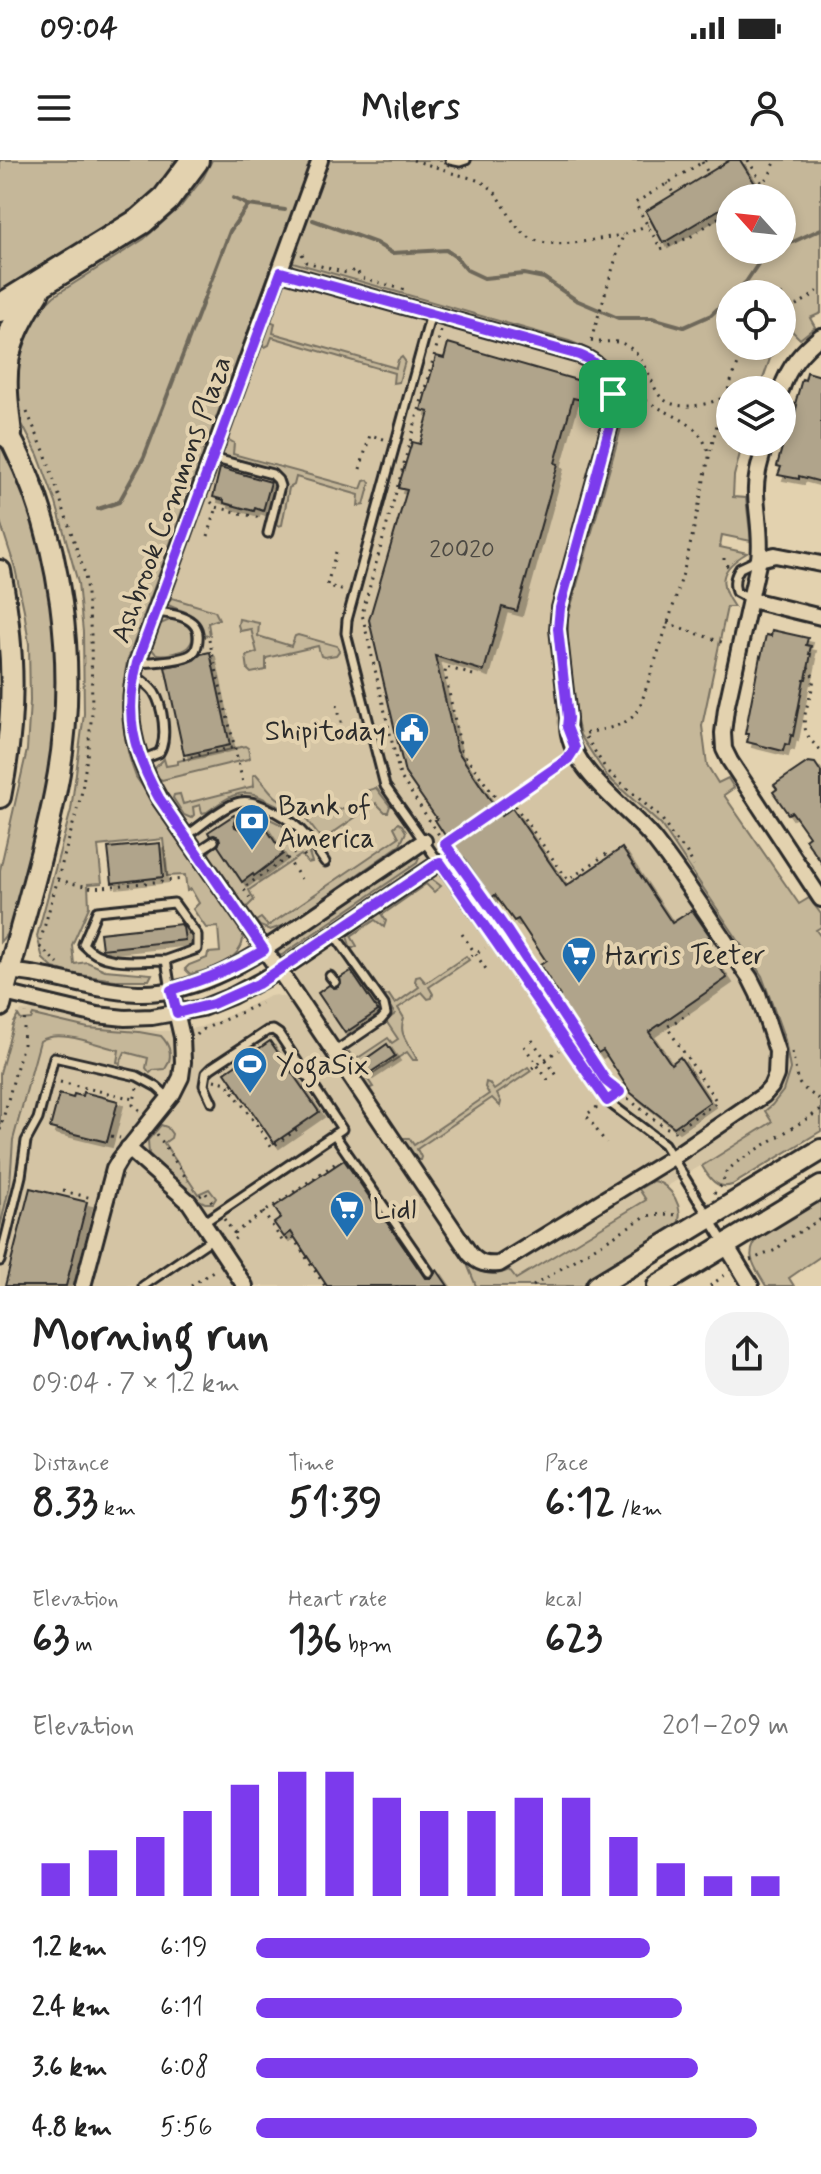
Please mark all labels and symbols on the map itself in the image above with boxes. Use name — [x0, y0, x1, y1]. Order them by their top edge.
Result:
north arrow — [716, 184, 796, 264]
street label: Ashbrook Commons Plaza — [103, 351, 242, 649]
pin — [579, 360, 647, 428]
house number: 20020 — [429, 535, 495, 566]
public building icon: Shipitoday — [393, 711, 431, 761]
place label: Shipitoday — [265, 714, 386, 751]
place label: Bank of America — [278, 789, 375, 858]
bank icon: Bank of America — [233, 802, 271, 852]
supermarket icon: Harris Teeter — [560, 935, 598, 985]
place label: Harris Teeter — [605, 938, 766, 975]
sports icon: YogaSix — [231, 1045, 269, 1095]
place label: YogaSix — [276, 1048, 369, 1088]
supermarket icon: Lidl — [328, 1189, 366, 1239]
place label: Lidl — [373, 1192, 416, 1229]

